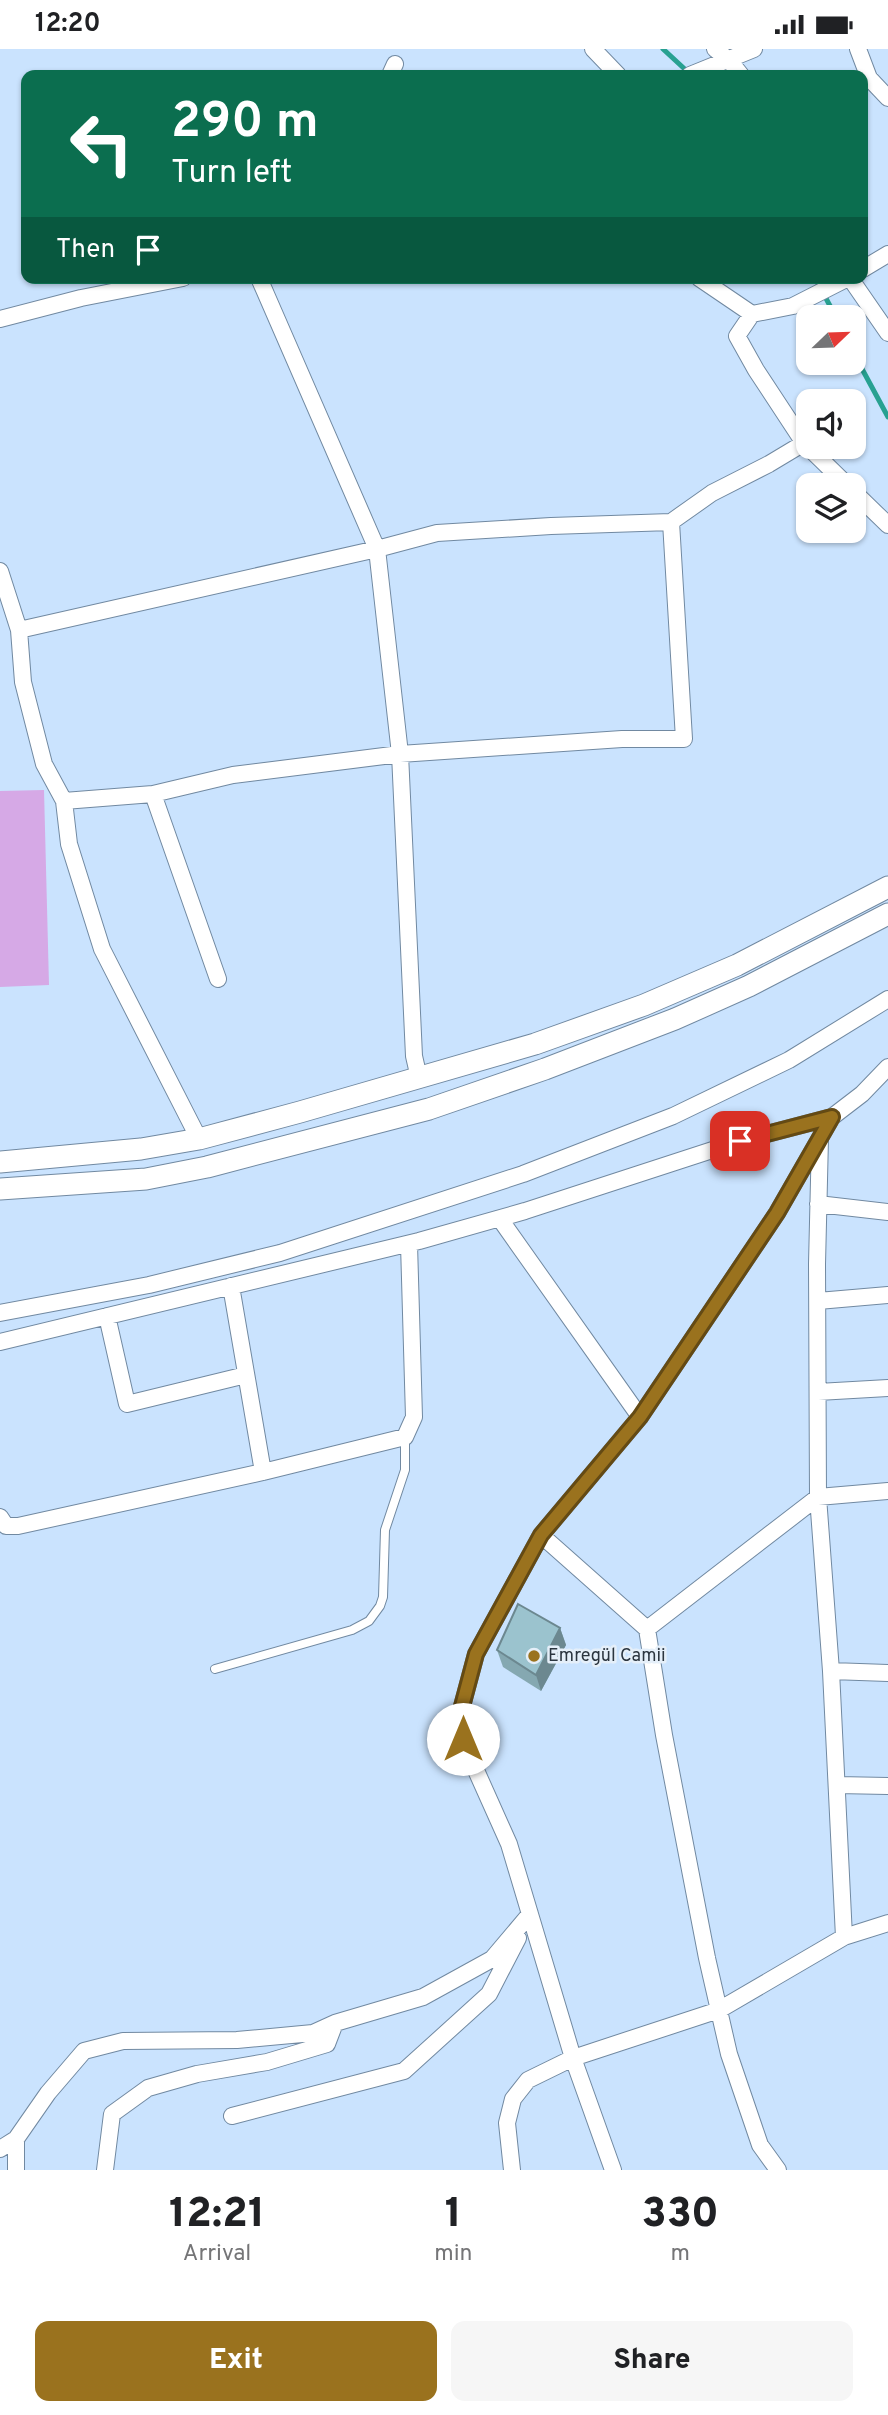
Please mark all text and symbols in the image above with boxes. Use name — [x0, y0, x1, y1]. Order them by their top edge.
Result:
text: 12:20 — [35, 8, 101, 41]
text: 290 m — [171, 93, 319, 155]
icon: left — [56, 98, 147, 189]
text: Turn left — [171, 154, 292, 194]
icon: arrive — [129, 231, 167, 269]
text: Then — [56, 234, 115, 267]
north arrow — [796, 305, 866, 375]
map controls — [796, 305, 866, 543]
button: sound — [796, 389, 866, 459]
button: layers — [796, 473, 866, 543]
pin — [710, 1111, 770, 1171]
icon: arrive — [721, 1122, 759, 1160]
place label: Emregül Camii — [548, 1645, 666, 1668]
marker: Emregül Camii — [526, 1648, 542, 1664]
position arrow — [426, 1702, 500, 1776]
text: 12:21 — [169, 2189, 265, 2242]
text: 1 — [445, 2189, 462, 2242]
text: 330 — [642, 2189, 719, 2242]
text: Arrival — [183, 2240, 251, 2269]
text: min — [434, 2240, 472, 2269]
text: m — [671, 2240, 690, 2269]
button: Exit — [35, 2321, 437, 2401]
button: Share — [451, 2321, 853, 2401]

